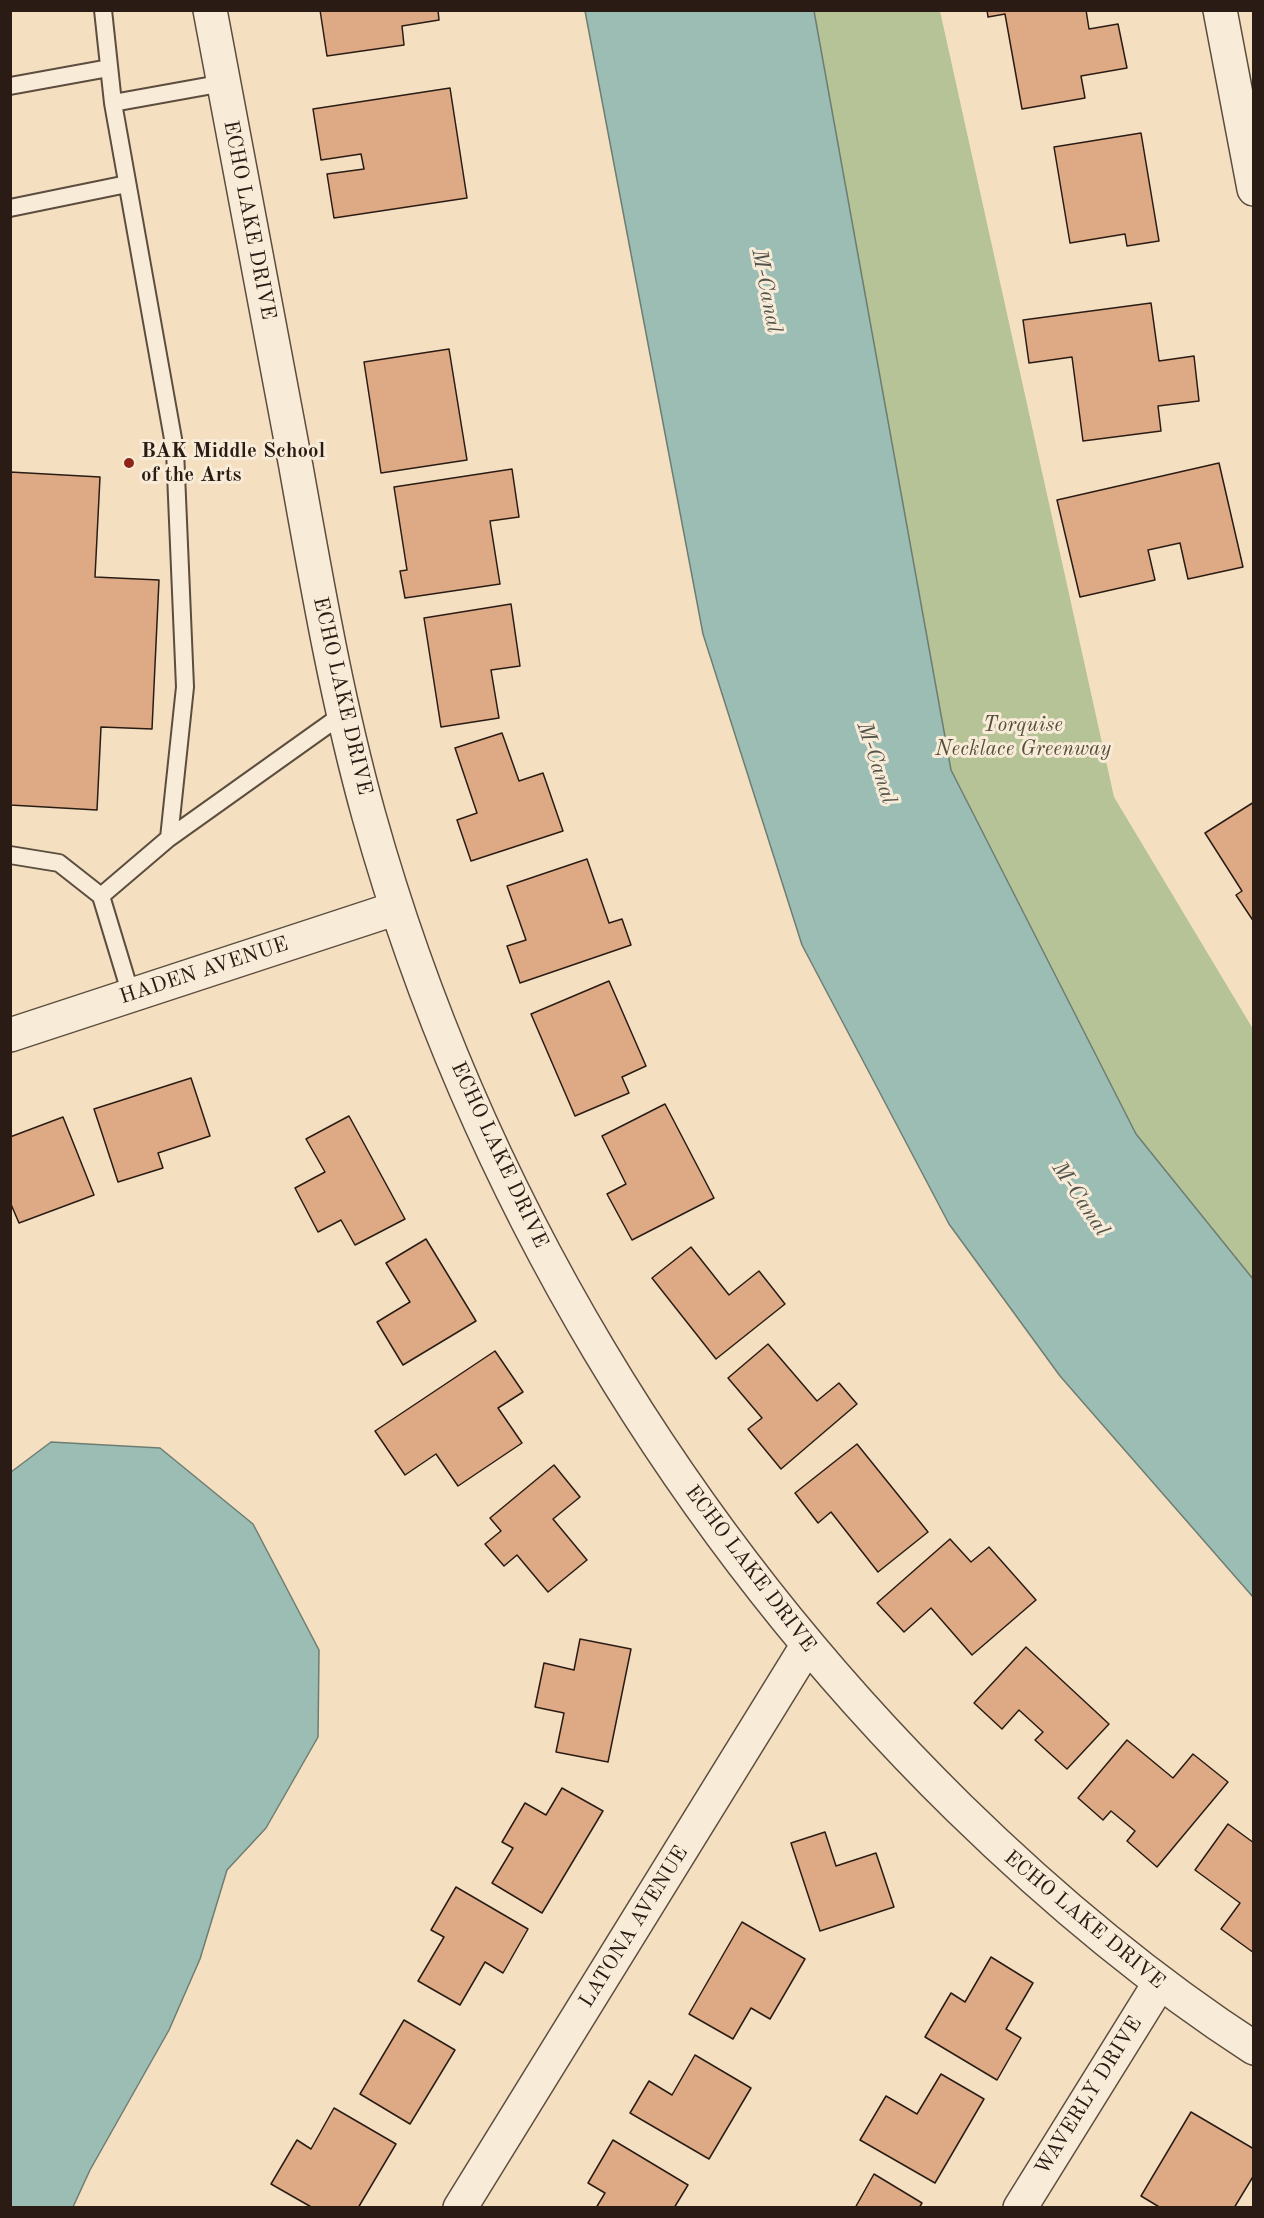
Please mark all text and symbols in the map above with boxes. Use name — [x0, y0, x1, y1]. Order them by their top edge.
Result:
street label: ECHO LAKE DRIVE — [217, 118, 281, 322]
water label: M-Canal — [745, 247, 787, 335]
place label: BAK Middle School of the Arts — [141, 438, 325, 488]
marker: BAK Middle School of the Arts — [122, 456, 136, 470]
street label: ECHO LAKE DRIVE — [307, 595, 377, 797]
park label: Torquise Necklace Greenway — [935, 712, 1111, 762]
water label: M-Canal — [850, 718, 902, 808]
street label: HADEN AVENUE — [116, 932, 292, 1010]
street label: ECHO LAKE DRIVE — [445, 1058, 553, 1252]
water label: M-Canal — [1045, 1156, 1115, 1242]
street label: ECHO LAKE DRIVE — [679, 1481, 821, 1657]
street label: LATONA AVENUE — [574, 1842, 694, 2012]
street label: ECHO LAKE DRIVE — [998, 1845, 1170, 1995]
street label: WAVERLY DRIVE — [1030, 2012, 1148, 2180]

